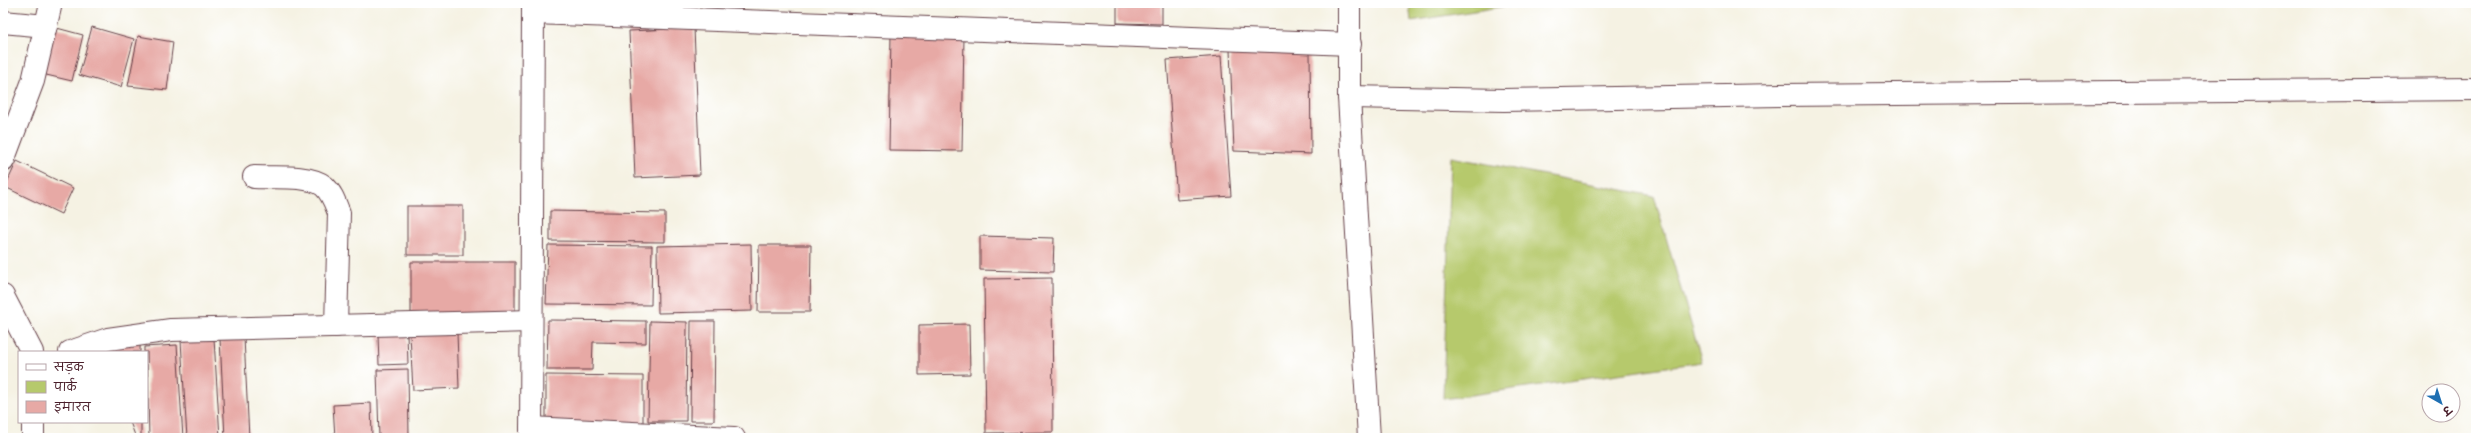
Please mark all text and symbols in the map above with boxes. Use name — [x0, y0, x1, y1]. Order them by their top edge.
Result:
legend — [18, 351, 148, 423]
text: सड़क — [53, 360, 85, 375]
text: पार्क — [53, 377, 78, 395]
north arrow — [2421, 383, 2461, 423]
text: इमारत — [54, 400, 92, 415]
text: उ — [2439, 402, 2455, 419]

